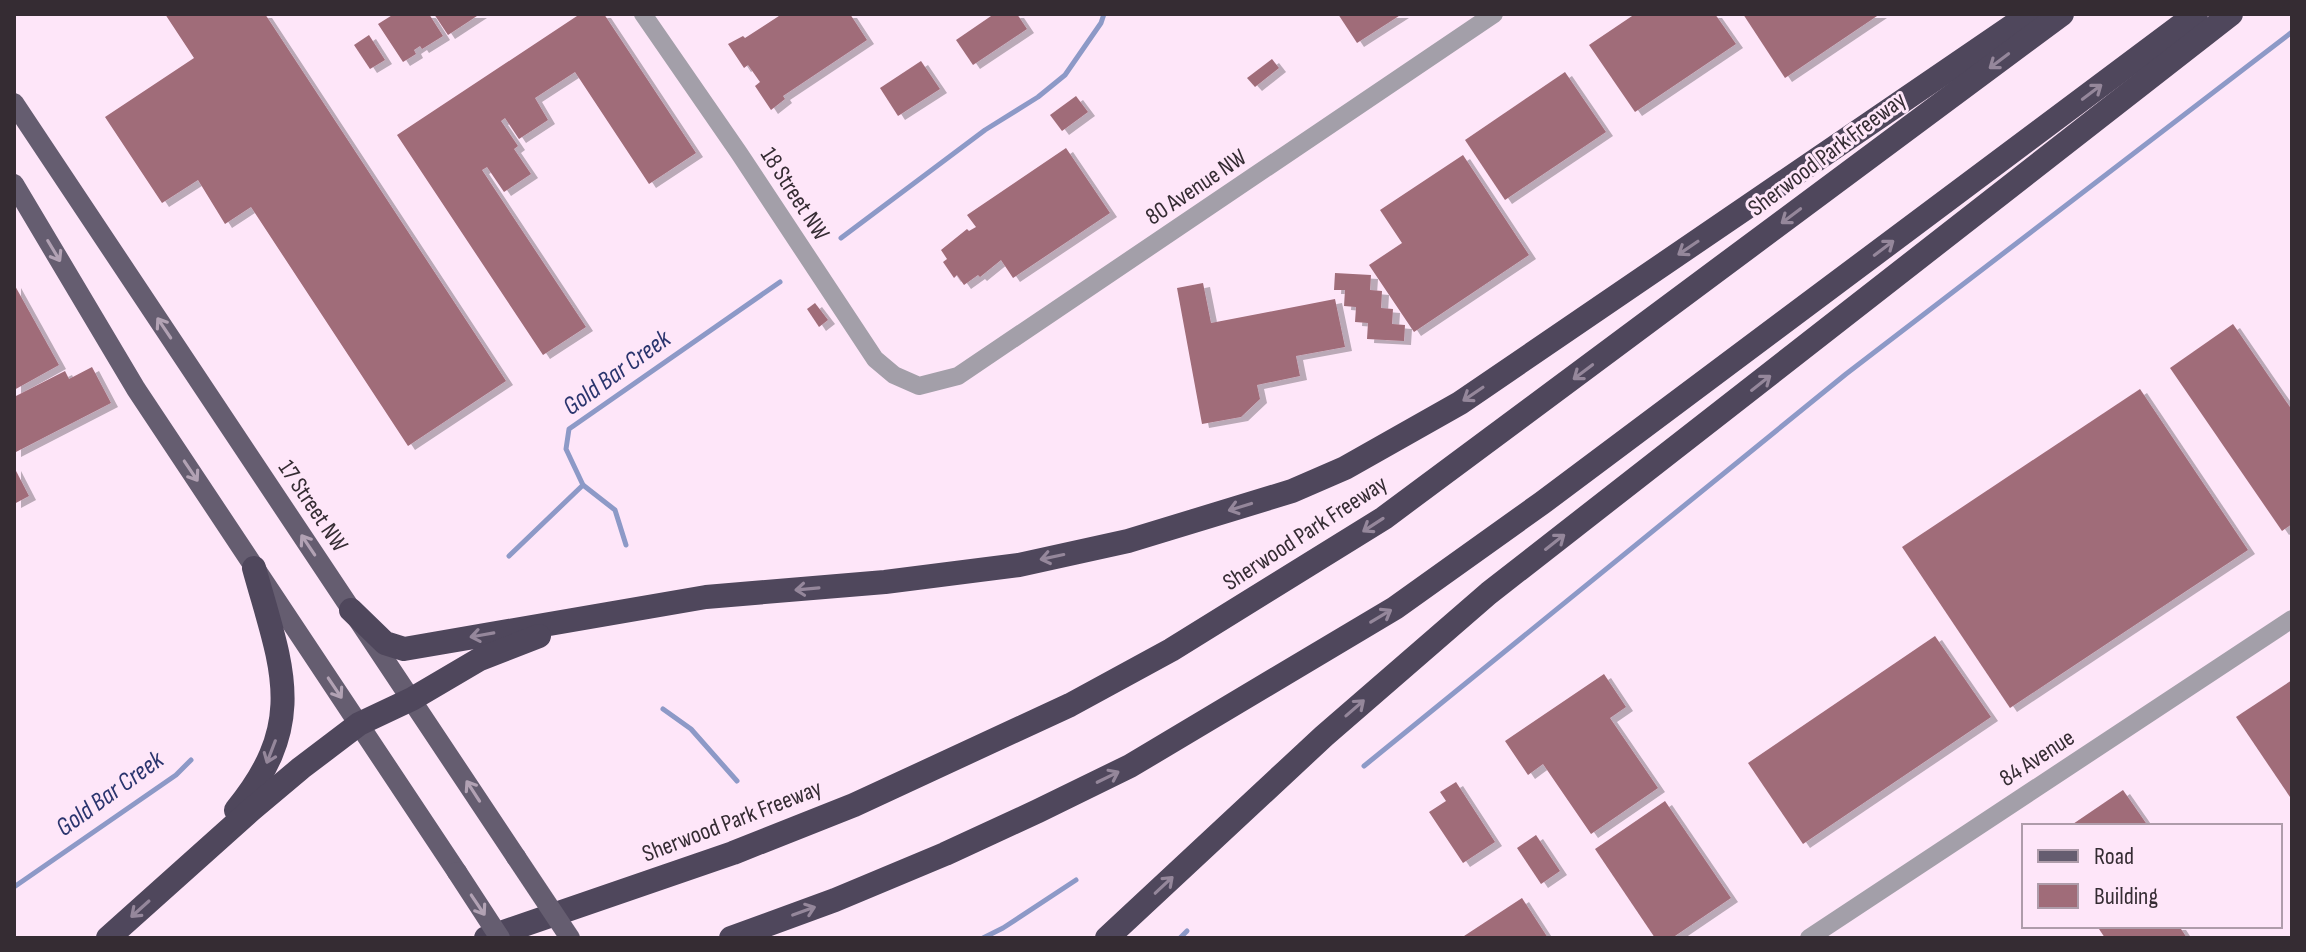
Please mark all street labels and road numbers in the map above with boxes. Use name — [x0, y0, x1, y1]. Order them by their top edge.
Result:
street label: Sherwood Park Freeway — [1742, 85, 1912, 223]
street label: 18 Street NW — [754, 142, 836, 246]
street label: 80 Avenue NW — [1140, 143, 1252, 231]
street label: 17 Street NW — [272, 455, 354, 558]
street label: Sherwood Park Freeway — [1218, 469, 1392, 597]
street label: 84 Avenue — [1994, 723, 2080, 793]
street label: Sherwood Park Freeway — [638, 773, 826, 869]

